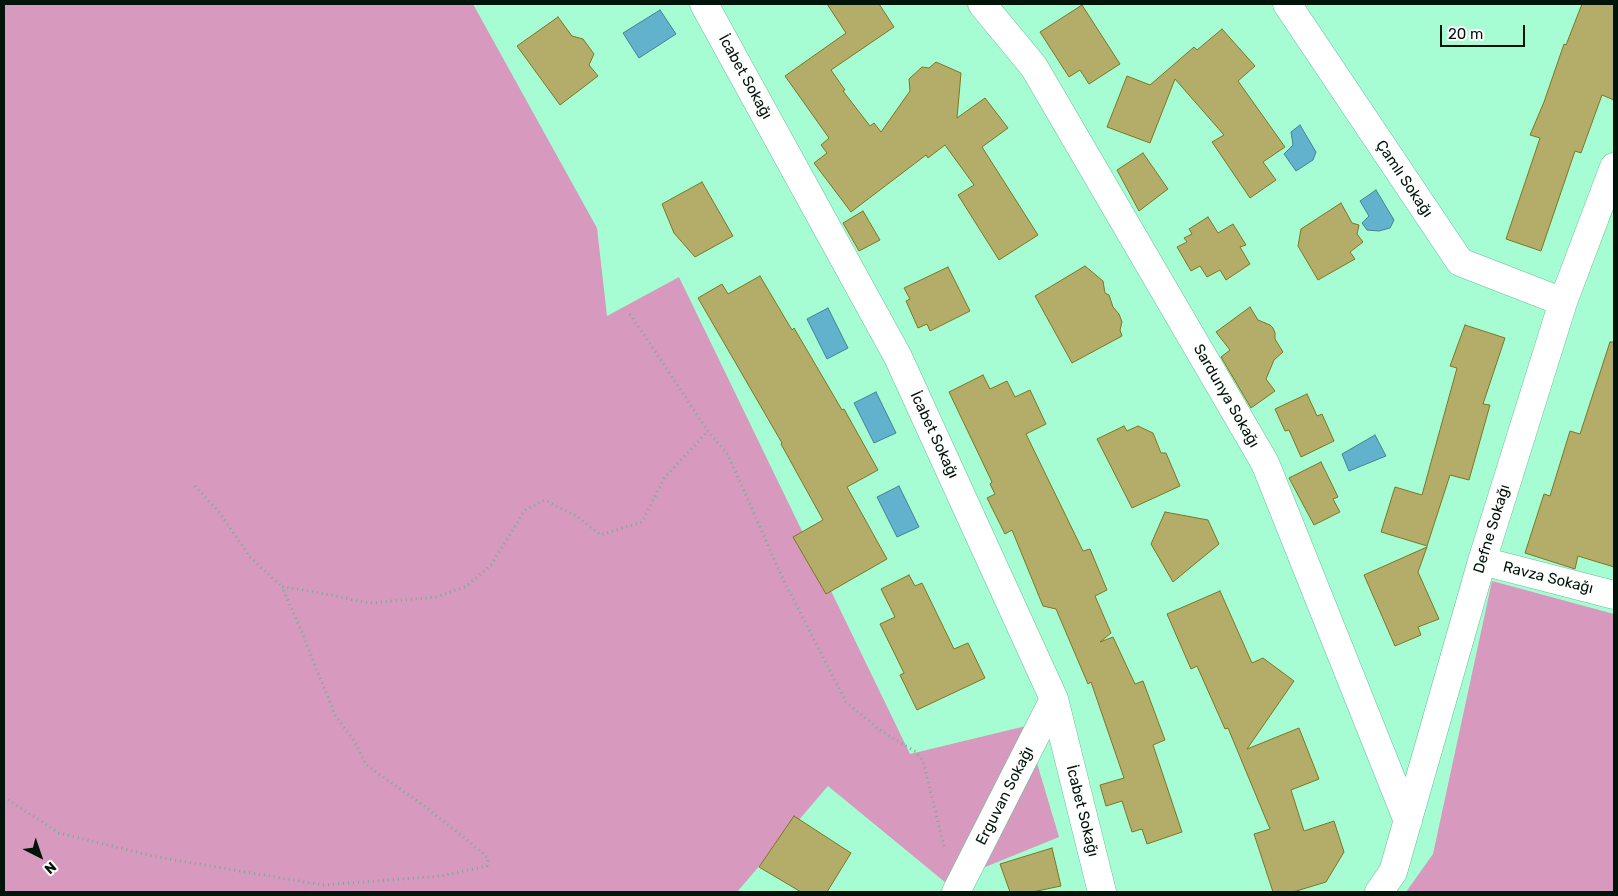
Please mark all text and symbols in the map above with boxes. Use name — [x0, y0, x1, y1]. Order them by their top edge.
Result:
scale bar — [1443, 15, 1528, 47]
text: 20 m — [1448, 25, 1483, 43]
street label: İcabet Sokağı — [714, 32, 776, 122]
street label: Çamlı Sokağı — [1372, 137, 1436, 221]
street label: Sardunya Sokağı — [1189, 341, 1263, 451]
street label: İcabet Sokağı — [906, 389, 962, 481]
street label: Defne Sokağı — [1470, 482, 1514, 576]
street label: Ravza Sokağı — [1501, 558, 1595, 598]
street label: Erguvan Sokağı — [972, 744, 1038, 848]
street label: İcabet Sokağı — [1062, 763, 1102, 859]
north arrow — [15, 831, 65, 881]
text: N — [41, 858, 60, 877]

